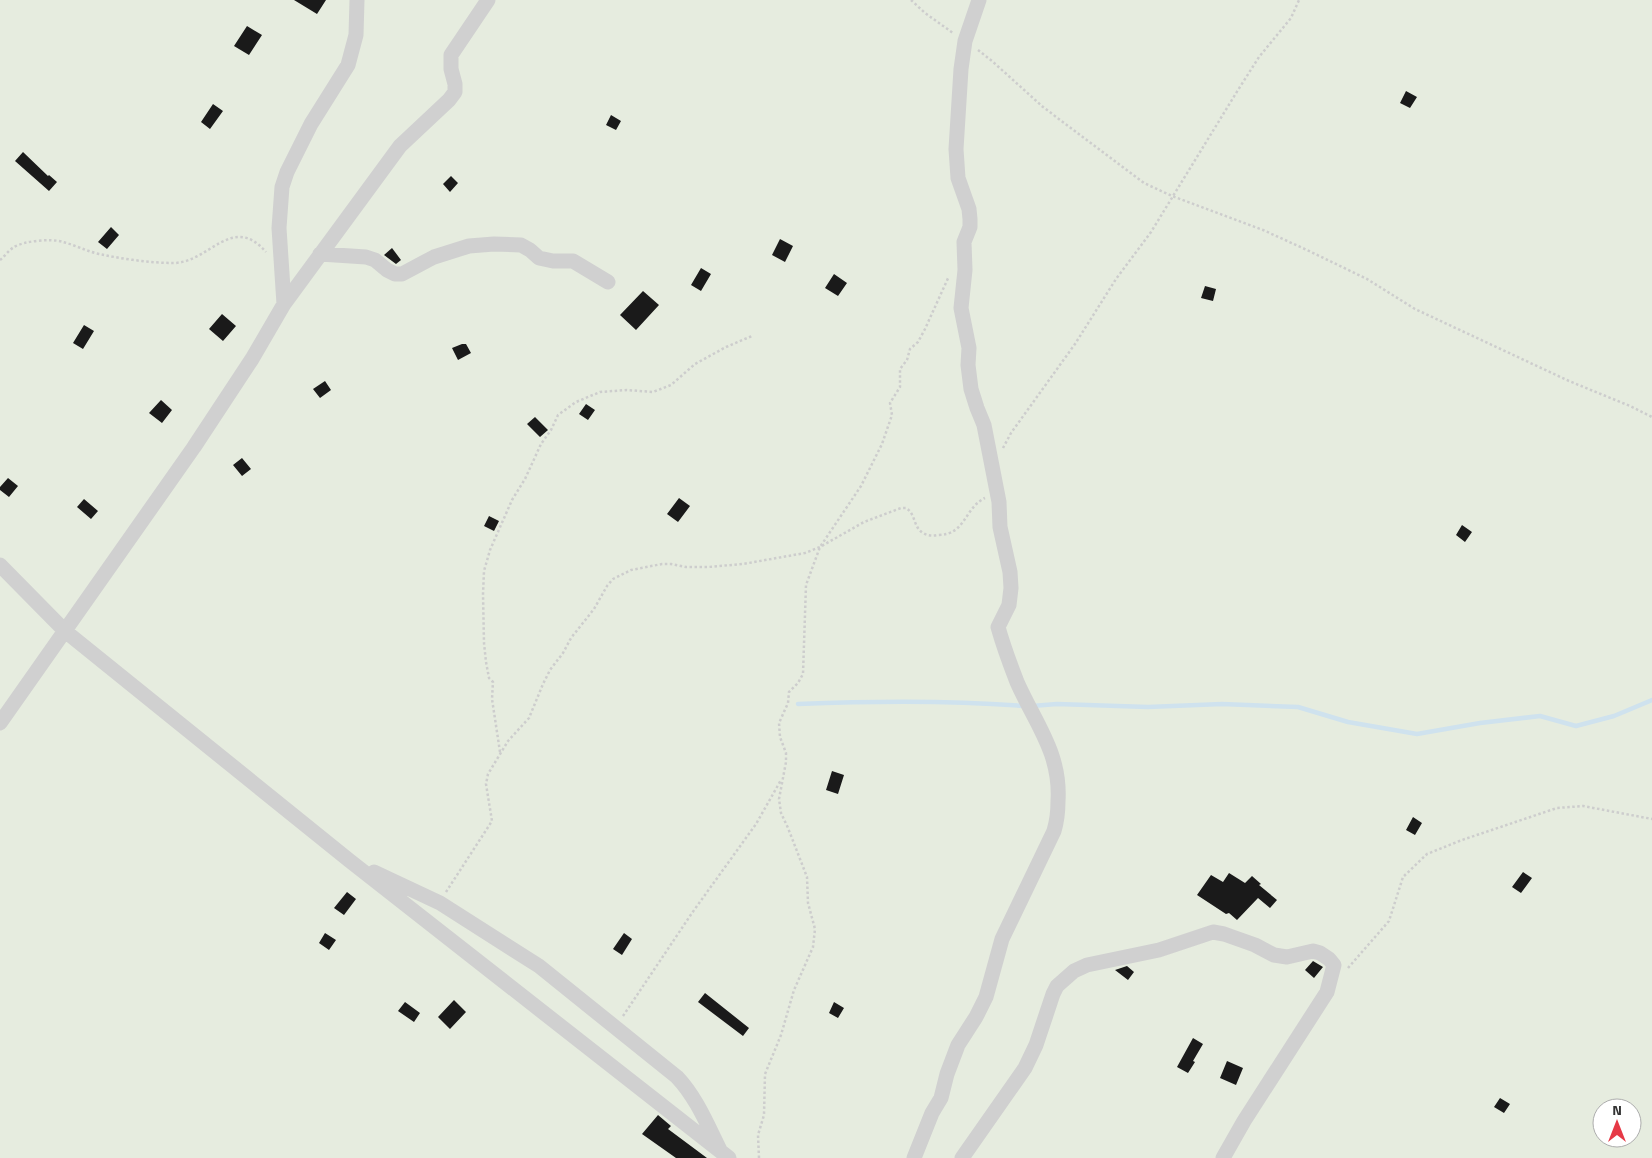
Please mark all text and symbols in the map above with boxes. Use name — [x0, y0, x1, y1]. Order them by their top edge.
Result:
north arrow — [1592, 1098, 1642, 1148]
text: N — [1612, 1099, 1622, 1120]

